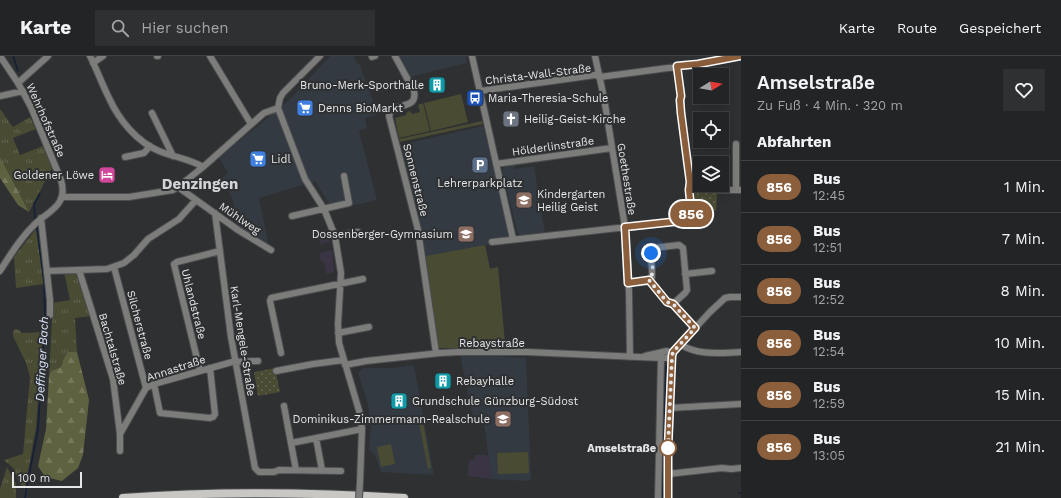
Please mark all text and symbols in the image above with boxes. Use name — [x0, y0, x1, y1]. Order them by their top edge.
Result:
search box — [95, 10, 375, 46]
text: Karte — [20, 16, 71, 39]
icon: search — [109, 17, 131, 39]
text: Hier suchen — [141, 19, 229, 37]
text: Karte — [839, 20, 875, 36]
text: Route — [897, 20, 937, 36]
text: Gespeichert — [959, 20, 1041, 36]
street label: Christa-Wall-Straße — [484, 62, 592, 87]
north arrow — [693, 68, 729, 104]
map controls — [693, 68, 729, 192]
button: heart — [1003, 69, 1045, 111]
text: Amselstraße — [757, 71, 875, 94]
building icon: Bruno-Merk-Sporthalle — [427, 75, 447, 95]
place label: Bruno-Merk-Sporthalle — [300, 79, 424, 92]
street label: Wehrhofstraße — [23, 81, 68, 159]
bus stop icon: Maria-Theresia-Schule — [465, 88, 485, 108]
place label: Maria-Theresia-Schule — [488, 92, 608, 105]
supermarket icon: Denns BioMarkt — [295, 98, 315, 118]
text: Zu Fuß · 4 Min. · 320 m — [757, 98, 903, 113]
place label: Denns BioMarkt — [318, 102, 403, 115]
church icon: Heilig-Geist-Kirche — [501, 109, 521, 129]
button: locate — [693, 112, 729, 148]
place label: Heilig-Geist-Kirche — [524, 113, 626, 126]
text: Abfahrten — [757, 133, 831, 151]
street label: Hölderlinstraße — [511, 134, 595, 159]
street label: Sonnenstraße — [400, 142, 431, 218]
street label: Goethestraße — [614, 142, 639, 216]
supermarket icon: Lidl — [248, 149, 268, 169]
place label: Lidl — [271, 153, 291, 166]
parking icon: Lehrerparkplatz — [470, 155, 490, 175]
button: layers — [693, 156, 729, 192]
hotel icon: Goldener Löwe — [97, 165, 117, 185]
place label: Goldener Löwe — [13, 169, 94, 182]
text: Bus — [813, 170, 841, 188]
district label: Denzingen — [162, 175, 238, 193]
place label: Lehrerparkplatz — [437, 177, 523, 190]
text: 1 Min. — [1004, 178, 1045, 196]
text: 856 — [766, 179, 792, 195]
place label: Kindergarten Heilig Geist — [537, 188, 605, 214]
text: 12:45 — [813, 188, 845, 203]
school or university icon: Kindergarten Heilig Geist — [514, 190, 534, 210]
street label: Mühlweg — [216, 200, 263, 237]
line badge: 856 — [668, 201, 714, 227]
text: 856 — [678, 206, 704, 222]
text: Bus — [813, 222, 841, 240]
school or university icon: Dossenberger-Gymnasium — [456, 224, 476, 244]
place label: Dossenberger-Gymnasium — [312, 228, 453, 241]
text: 7 Min. — [1002, 230, 1045, 248]
text: 856 — [766, 231, 792, 247]
text: 12:51 — [813, 240, 842, 255]
your location — [641, 243, 661, 263]
street label: Uhlandstraße — [179, 268, 209, 341]
text: Bus — [813, 274, 841, 292]
text: 8 Min. — [1001, 282, 1045, 300]
text: 856 — [766, 283, 792, 299]
street label: Karl-Mengele-Straße — [227, 285, 258, 397]
street label: Silcherstraße — [124, 289, 155, 361]
text: 12:52 — [813, 292, 845, 307]
street label: Bachtalstraße — [96, 311, 129, 387]
water label: Deffinger Bach — [33, 316, 51, 402]
text: Bus — [813, 326, 841, 344]
text: 10 Min. — [995, 334, 1045, 352]
text: 856 — [766, 335, 792, 351]
street label: Rebaystraße — [459, 337, 525, 350]
text: 12:54 — [813, 344, 845, 359]
street label: Annastraße — [145, 353, 207, 384]
building icon: Rebayhalle — [433, 371, 453, 391]
place label: Rebayhalle — [456, 375, 514, 388]
text: Bus — [813, 378, 841, 396]
text: 15 Min. — [995, 386, 1045, 404]
text: 856 — [766, 387, 792, 403]
building icon: Grundschule Günzburg-Südost — [389, 391, 409, 411]
place label: Grundschule Günzburg-Südost — [412, 395, 579, 408]
text: 12:59 — [813, 396, 845, 411]
school or university icon: Dominikus-Zimmermann-Realschule — [493, 409, 513, 429]
place label: Dominikus-Zimmermann-Realschule — [293, 413, 490, 426]
text: Bus — [813, 430, 841, 448]
text: 21 Min. — [995, 438, 1045, 456]
marker: Amselstraße — [659, 439, 677, 457]
text: 856 — [766, 439, 792, 455]
place label: Amselstraße — [587, 442, 656, 455]
text: 13:05 — [813, 448, 845, 463]
scale bar — [12, 470, 82, 489]
text: 100 m — [18, 472, 50, 485]

